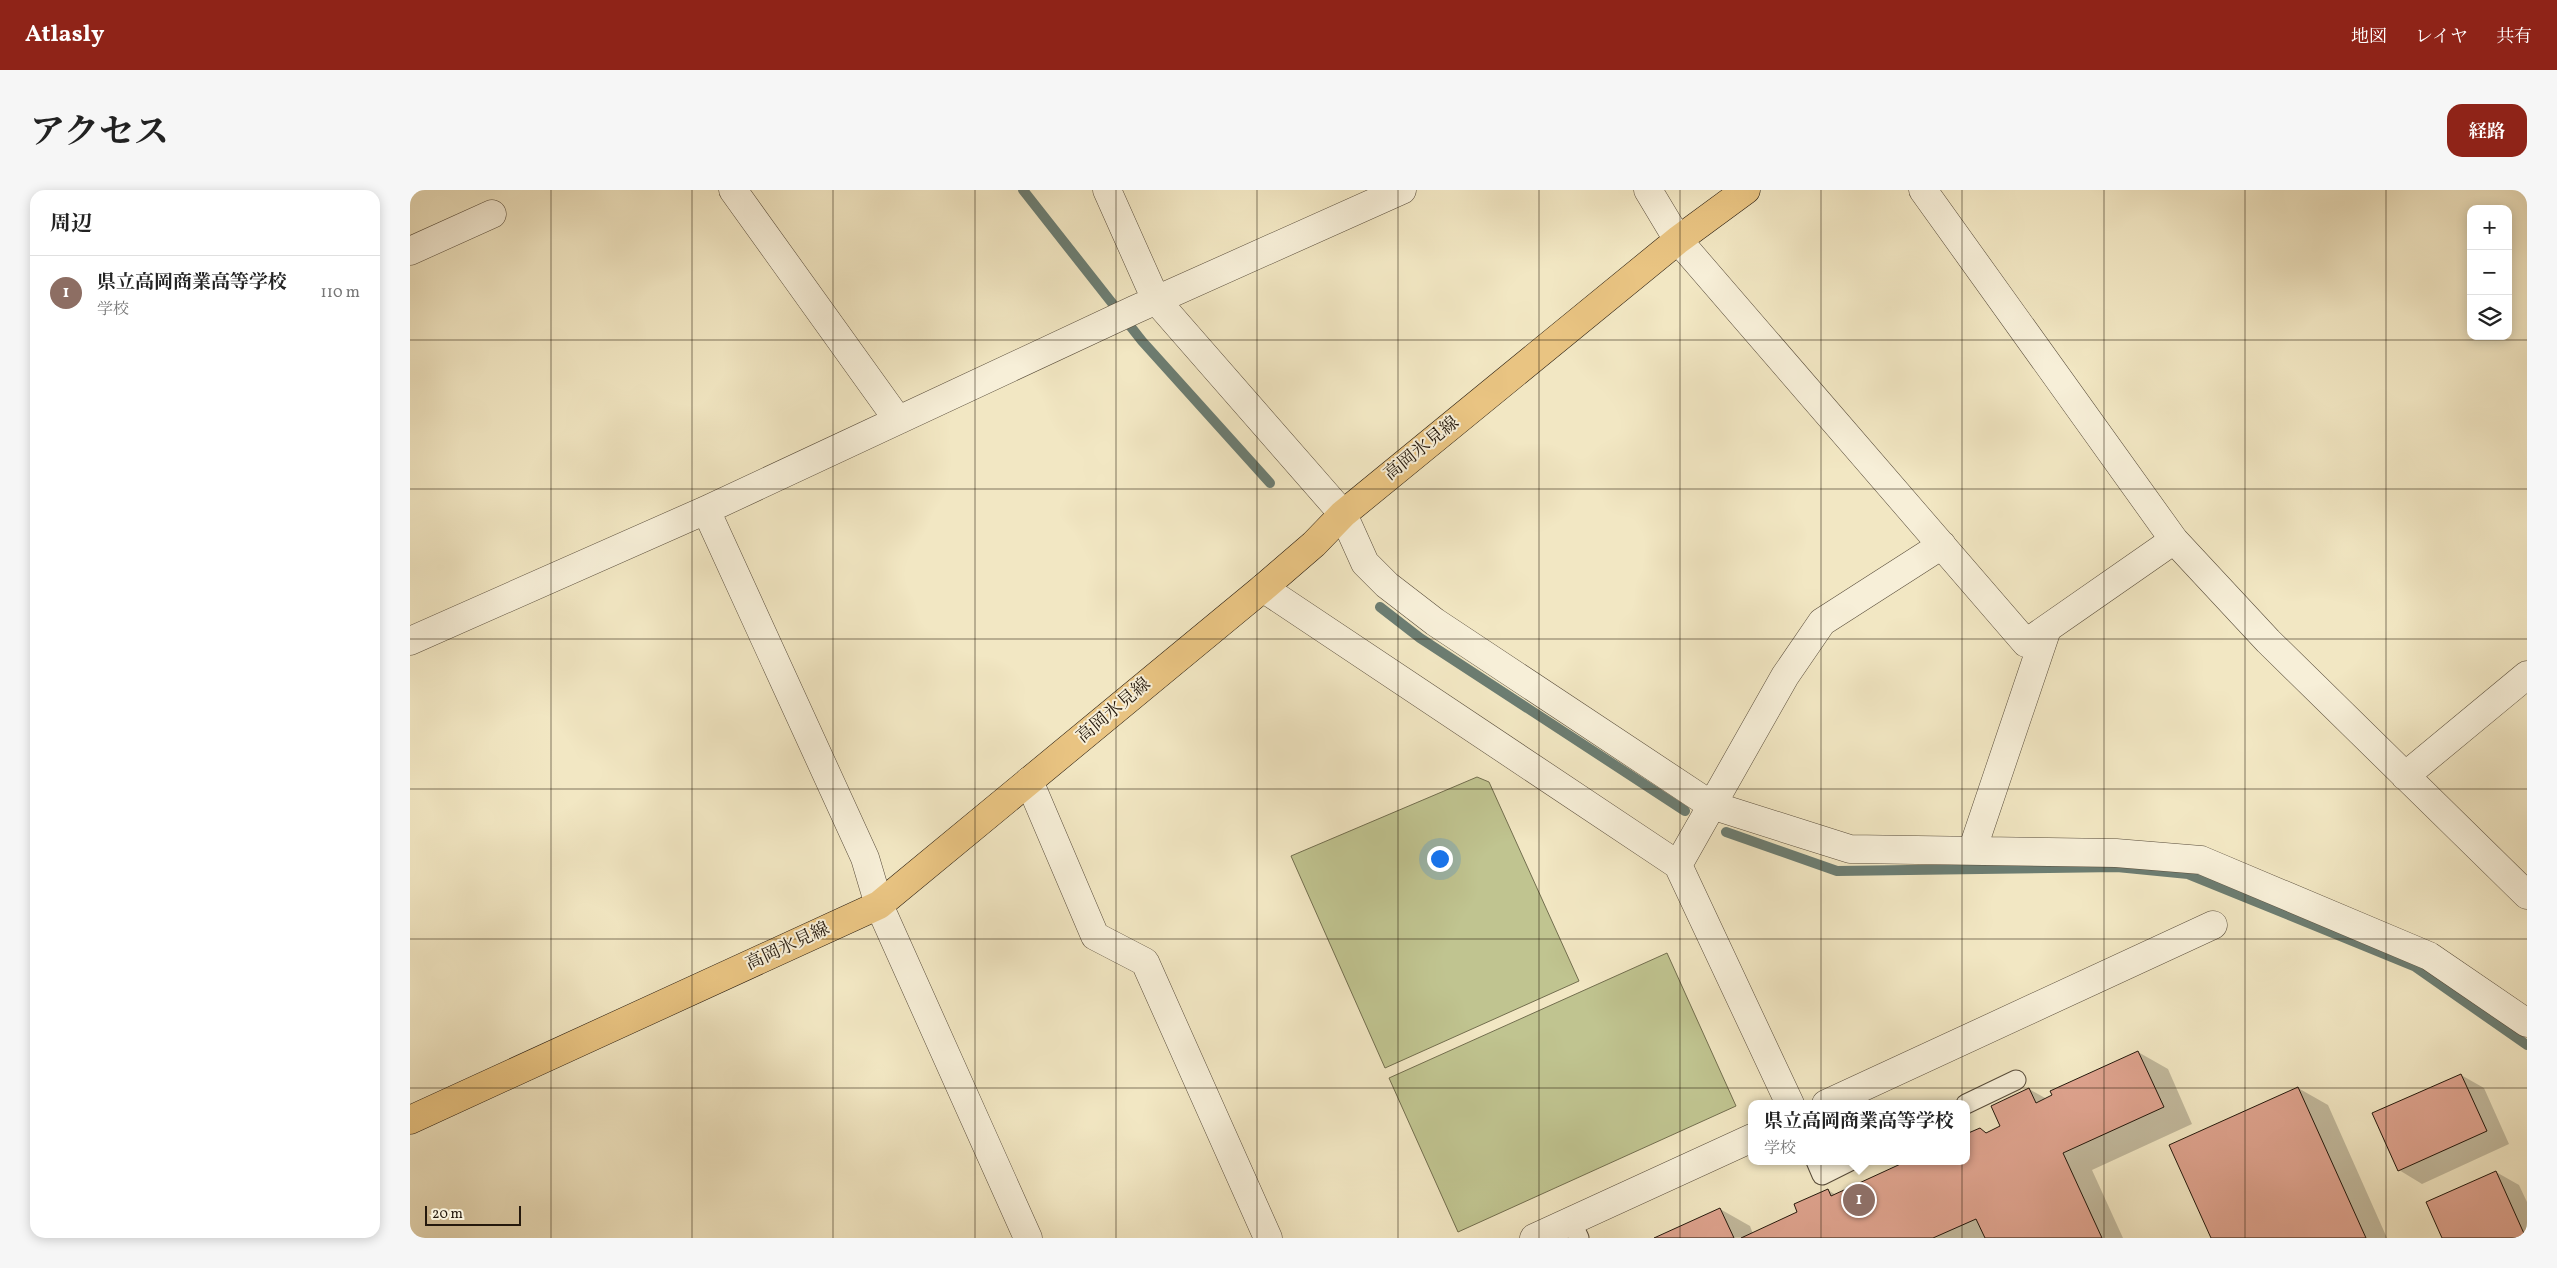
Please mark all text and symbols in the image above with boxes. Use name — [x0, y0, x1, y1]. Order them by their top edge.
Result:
text: Atlasly — [25, 18, 104, 52]
text: 地図 — [2351, 25, 2387, 50]
text: レイヤ — [2415, 25, 2468, 50]
text: 共有 — [2496, 25, 2532, 50]
button: 経路 — [2447, 104, 2527, 157]
text: アクセス — [30, 110, 169, 158]
map controls — [2467, 205, 2512, 340]
button: + — [2467, 205, 2512, 250]
text: 周辺 — [50, 210, 92, 239]
button: − — [2467, 250, 2512, 295]
text: 県立高岡商業高等学校 — [97, 270, 287, 296]
text: 1 — [63, 282, 69, 304]
text: 110 m — [321, 282, 360, 304]
button: layers — [2467, 295, 2512, 340]
text: 学校 — [97, 299, 129, 321]
street label: 高岡氷見線 — [1379, 411, 1465, 487]
street label: 高岡氷見線 — [1071, 672, 1157, 750]
your location — [1427, 846, 1453, 872]
street label: 高岡氷見線 — [742, 917, 834, 977]
popup — [1748, 1100, 1970, 1165]
text: 県立高岡商業高等学校 — [1764, 1109, 1954, 1135]
text: 学校 — [1764, 1138, 1796, 1160]
pin: 1 — [1843, 1181, 1875, 1219]
scale bar — [425, 1203, 521, 1226]
text: 20 m — [432, 1205, 463, 1224]

